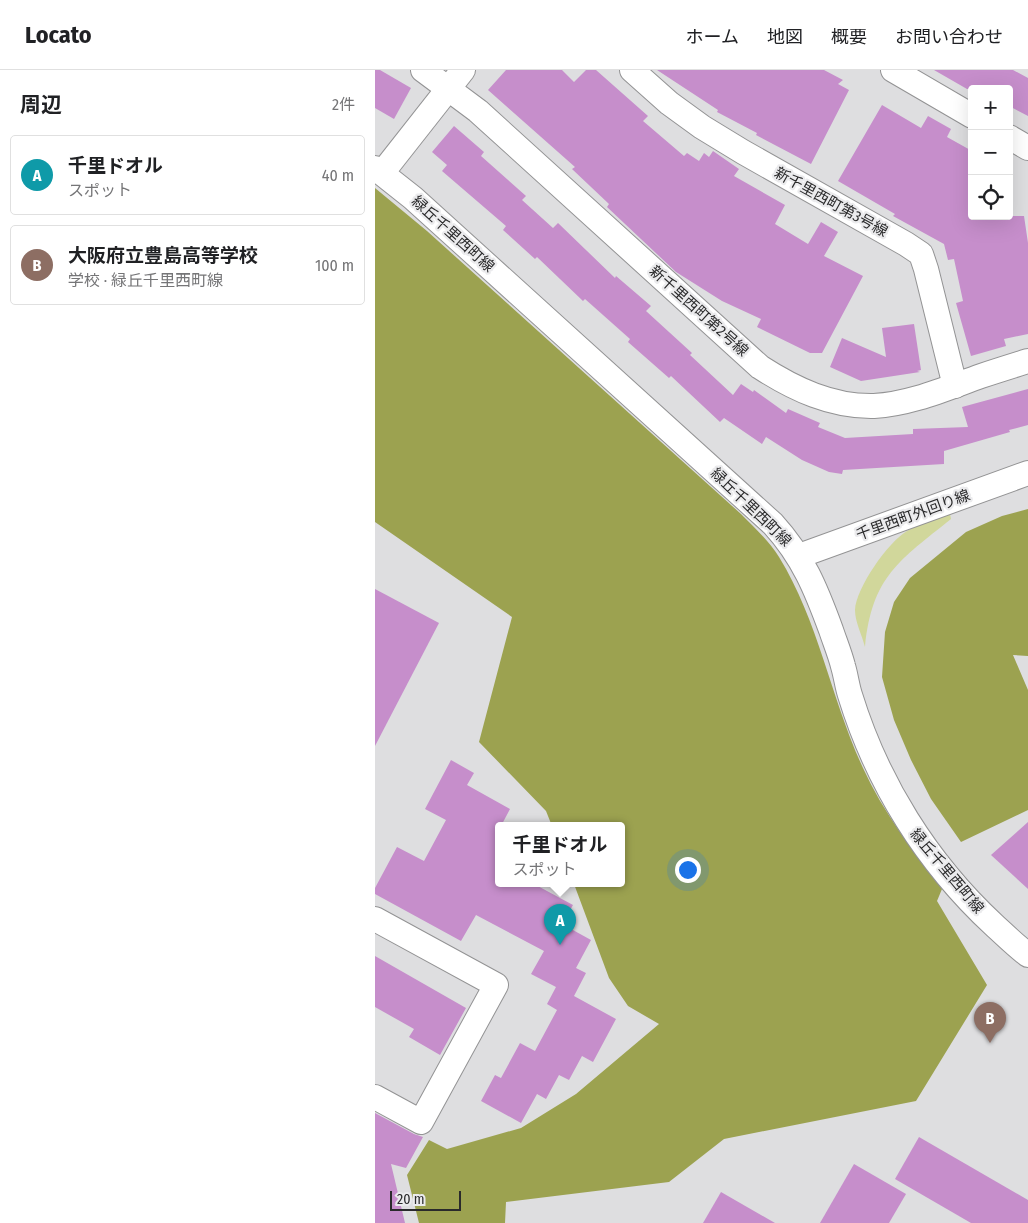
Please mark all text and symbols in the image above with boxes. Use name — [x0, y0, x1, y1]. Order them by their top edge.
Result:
text: Locato — [25, 21, 91, 49]
text: ホーム — [686, 26, 739, 48]
text: 地図 — [767, 26, 803, 48]
text: 概要 — [831, 26, 867, 48]
text: お問い合わせ — [895, 26, 1003, 48]
map controls — [968, 85, 1013, 220]
button: + — [968, 85, 1013, 130]
text: 周辺 — [20, 92, 62, 118]
text: 2件 — [332, 95, 355, 114]
button: − — [968, 130, 1013, 175]
text: 千里ドオル — [68, 154, 163, 177]
street label: 新千里西町第3号線 — [771, 163, 891, 241]
text: A — [33, 166, 41, 185]
text: 40 m — [322, 166, 354, 185]
button: locate — [968, 175, 1013, 220]
text: スポット — [68, 181, 132, 200]
street label: 緑丘千里西町線 — [408, 192, 498, 276]
text: 大阪府立豊島高等学校 — [68, 244, 258, 267]
text: B — [33, 256, 41, 275]
text: 100 m — [315, 256, 354, 275]
street label: 新千里西町第2号線 — [646, 262, 752, 360]
text: 学校 · 緑丘千里西町線 — [68, 271, 223, 290]
street label: 緑丘千里西町線 — [707, 464, 795, 550]
street label: 千里西町外回り線 — [854, 486, 972, 544]
popup — [495, 822, 625, 887]
street label: 緑丘千里西町線 — [906, 825, 988, 917]
text: 千里ドオル — [512, 833, 608, 856]
your location — [675, 857, 701, 883]
text: スポット — [512, 860, 577, 879]
pin: A — [544, 904, 576, 945]
pin: B — [974, 1002, 1006, 1043]
scale bar — [390, 1188, 461, 1211]
text: 20 m — [397, 1191, 425, 1208]

